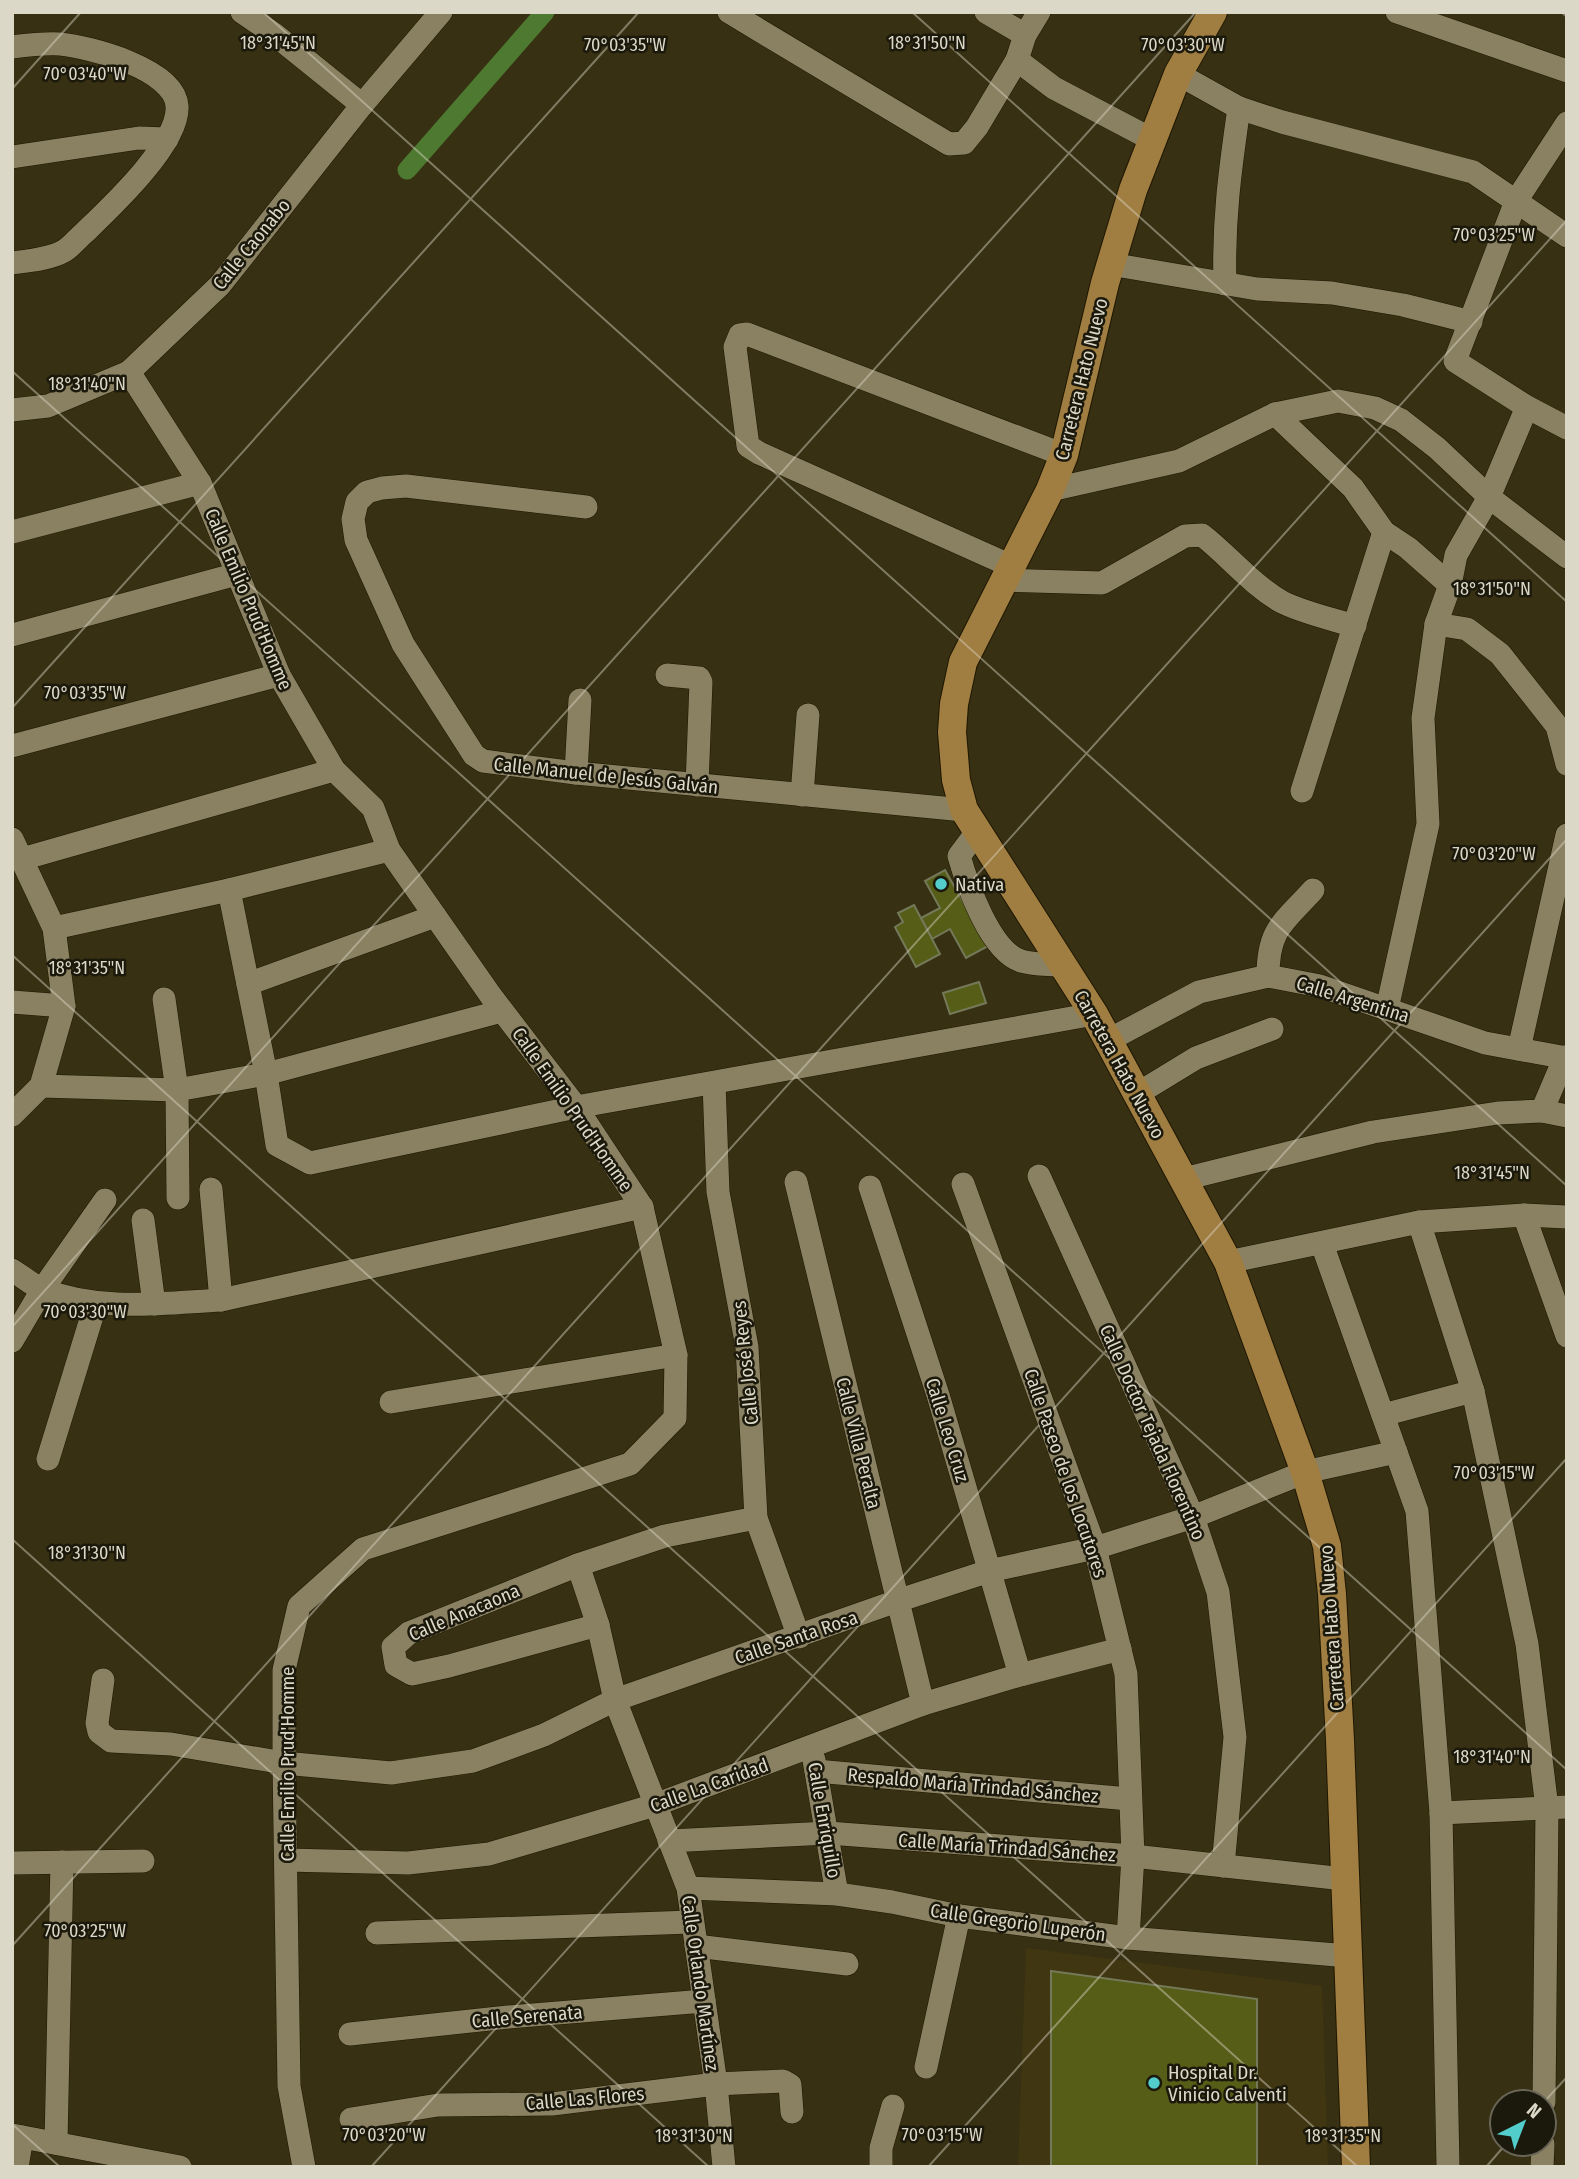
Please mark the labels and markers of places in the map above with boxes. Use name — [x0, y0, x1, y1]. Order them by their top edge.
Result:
place label: Nativa — [955, 873, 1004, 896]
marker: Nativa — [933, 876, 949, 892]
place label: Hospital Dr. Vinicio Calventi — [1168, 2061, 1287, 2106]
marker: Hospital Dr. Vinicio Calventi — [1146, 2075, 1162, 2091]

